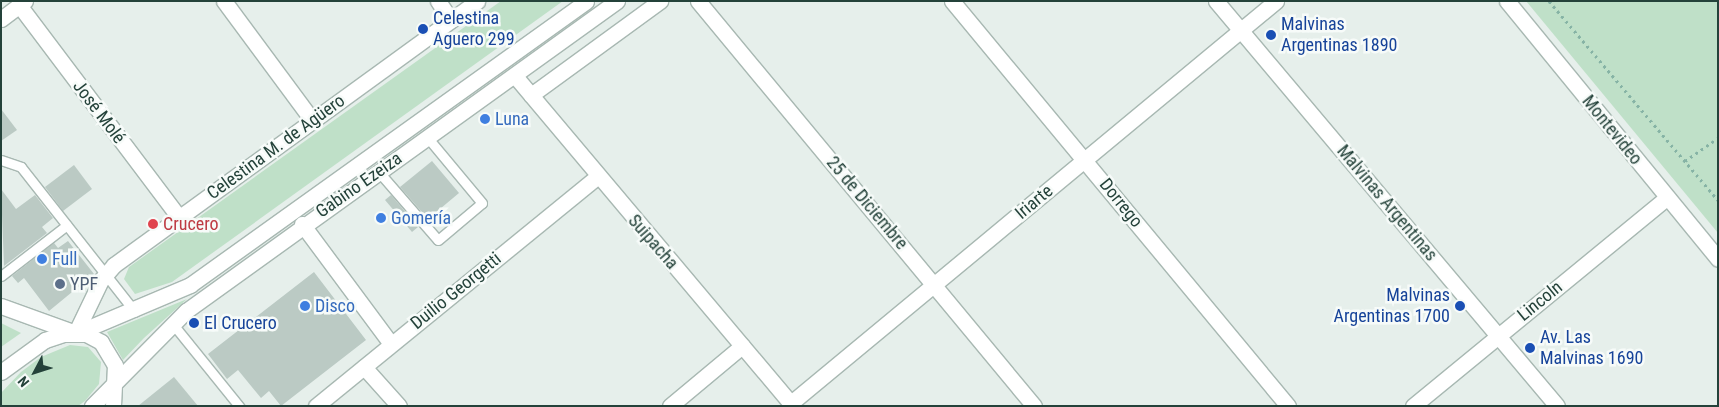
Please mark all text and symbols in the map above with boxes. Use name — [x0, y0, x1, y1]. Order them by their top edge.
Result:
place label: Celestina Aguero 299 — [433, 8, 515, 50]
place label: Malvinas Argentinas 1890 — [1281, 14, 1397, 56]
marker: Celestina Aguero 299 — [417, 23, 429, 35]
marker: Malvinas Argentinas 1890 — [1265, 29, 1277, 41]
street label: José Molé — [68, 76, 130, 148]
street label: Celestina M. de Agüero — [203, 90, 349, 204]
street label: Montevideo — [1577, 91, 1647, 169]
place label: Luna — [495, 108, 529, 130]
marker: Luna — [479, 113, 491, 125]
street label: Malvinas Argentinas — [1332, 141, 1442, 265]
street label: Gabino Ezeiza — [312, 147, 406, 223]
street label: 25 de Diciembre — [822, 152, 912, 254]
street label: Dorrego — [1095, 174, 1147, 232]
street label: Iriarte — [1011, 180, 1057, 224]
place label: Gomería — [391, 207, 451, 229]
street label: Suipacha — [623, 210, 683, 274]
marker: Gomería — [375, 212, 387, 224]
place label: Crucero — [163, 213, 218, 235]
marker: Crucero — [147, 218, 159, 230]
place label: Full — [52, 248, 77, 270]
street label: Duilio Georgetti — [406, 248, 506, 334]
marker: Full — [36, 253, 48, 265]
place label: YPF — [70, 273, 98, 295]
street label: Lincoln — [1513, 276, 1567, 326]
marker: YPF — [54, 278, 66, 290]
place label: Malvinas Argentinas 1700 — [1334, 285, 1450, 328]
place label: Disco — [315, 295, 355, 317]
marker: Disco — [299, 300, 311, 312]
marker: Malvinas Argentinas 1700 — [1454, 300, 1466, 312]
place label: El Crucero — [204, 312, 277, 334]
marker: El Crucero — [188, 317, 200, 329]
place label: Av. Las Malvinas 1690 — [1540, 327, 1643, 369]
marker: Av. Las Malvinas 1690 — [1524, 342, 1536, 354]
north arrow — [10, 347, 60, 397]
text: N — [15, 373, 32, 390]

